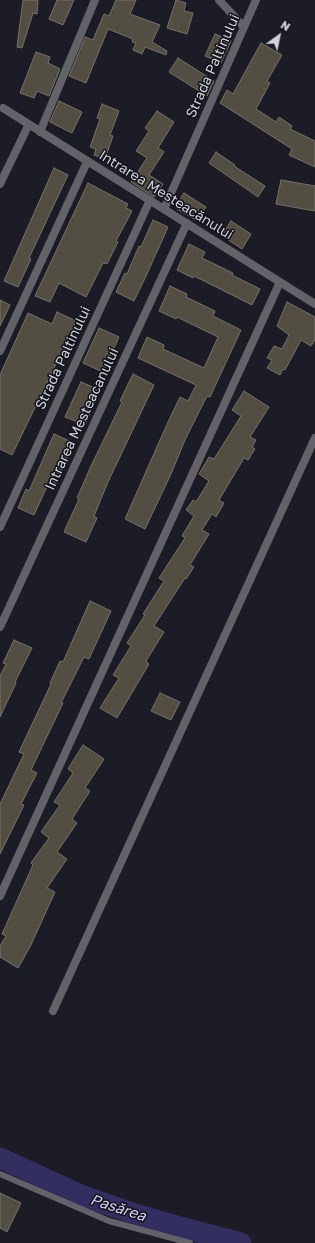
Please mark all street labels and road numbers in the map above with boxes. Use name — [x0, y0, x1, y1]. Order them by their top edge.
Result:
street label: Strada Paltinului — [183, 12, 243, 120]
street label: Intrarea Mesteacănului — [96, 147, 236, 243]
street label: Strada Paltinului — [32, 304, 94, 412]
street label: Intrarea Mesteacanului — [42, 345, 122, 493]

